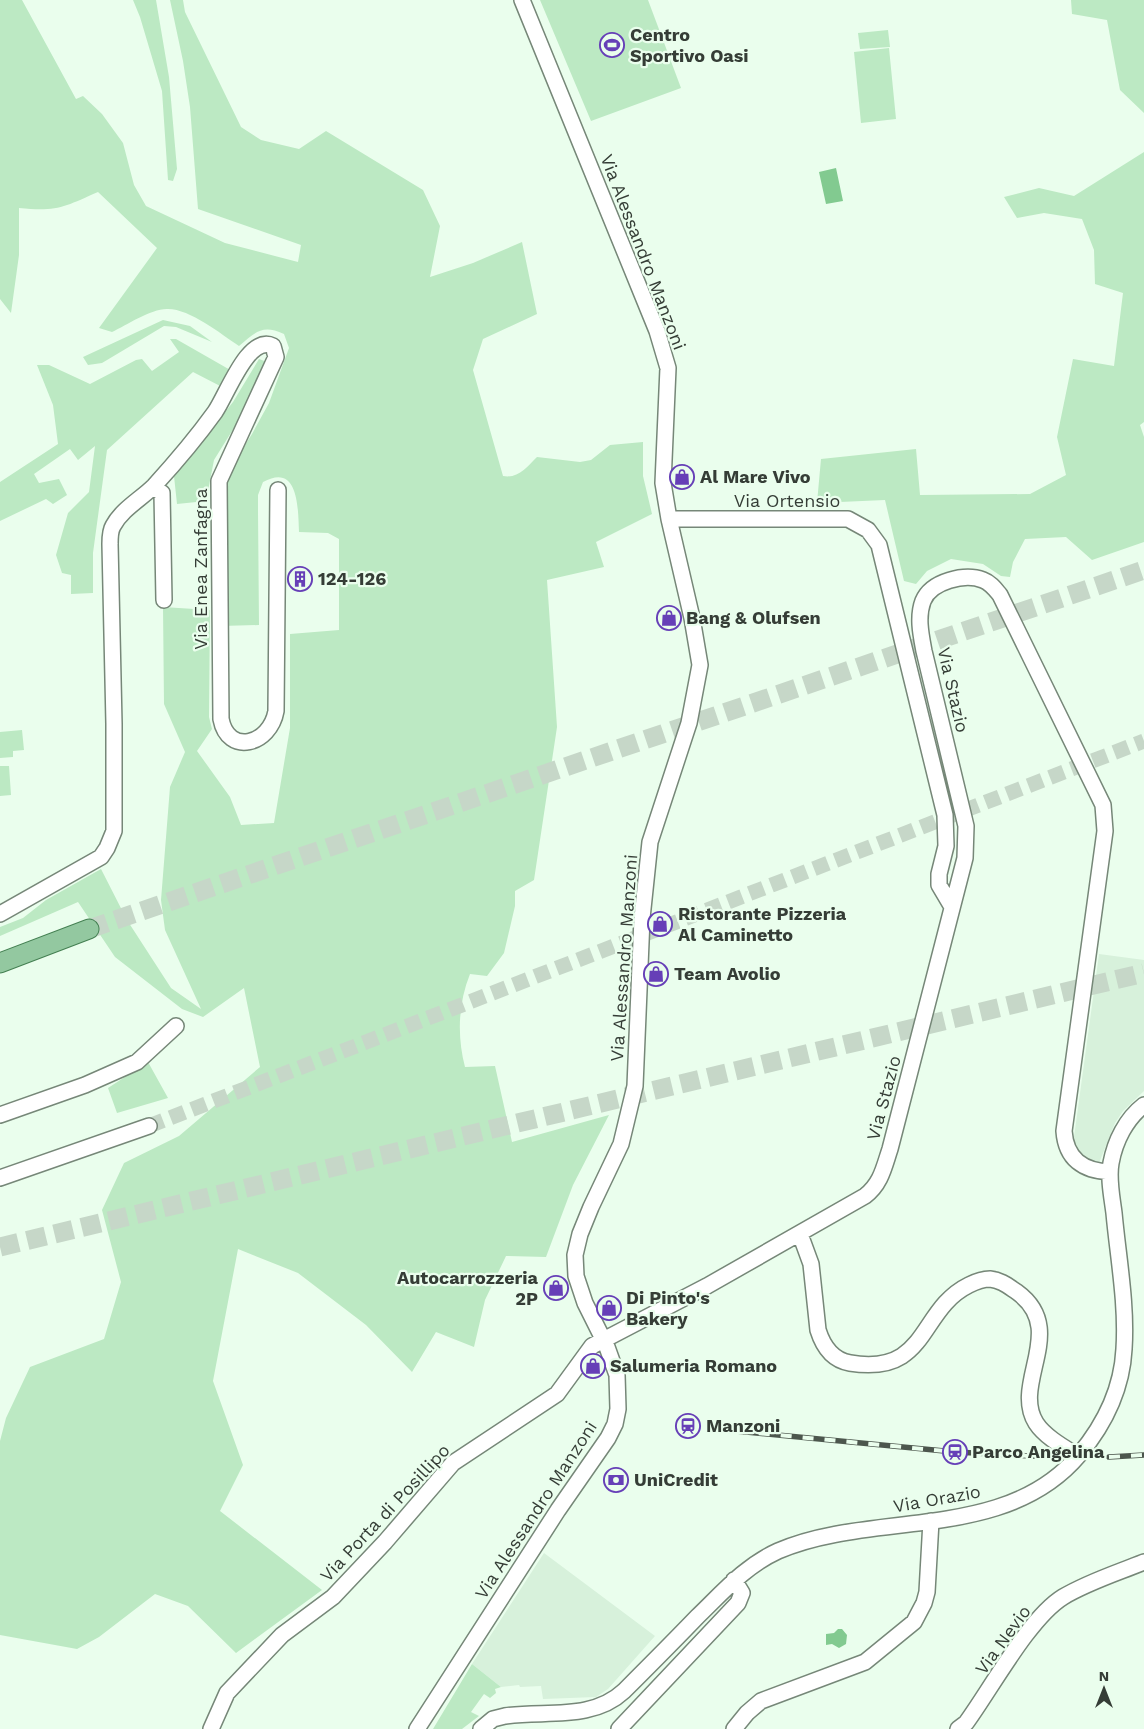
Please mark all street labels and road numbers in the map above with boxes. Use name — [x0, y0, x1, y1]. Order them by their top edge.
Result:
street label: Via Alessandro Manzoni — [596, 151, 691, 353]
street label: Via Enea Zanfagna — [190, 488, 211, 650]
street label: Via Ortensio — [734, 490, 840, 511]
street label: Via Stazio — [933, 645, 973, 735]
street label: Via Alessandro Manzoni — [606, 854, 641, 1062]
street label: Via Stazio — [862, 1053, 905, 1143]
street label: Via Alessandro Manzoni — [470, 1417, 601, 1603]
street label: Via Porta di Posillipo — [315, 1440, 454, 1586]
street label: Via Orazio — [892, 1481, 982, 1517]
street label: Via Nevio — [970, 1601, 1035, 1678]

